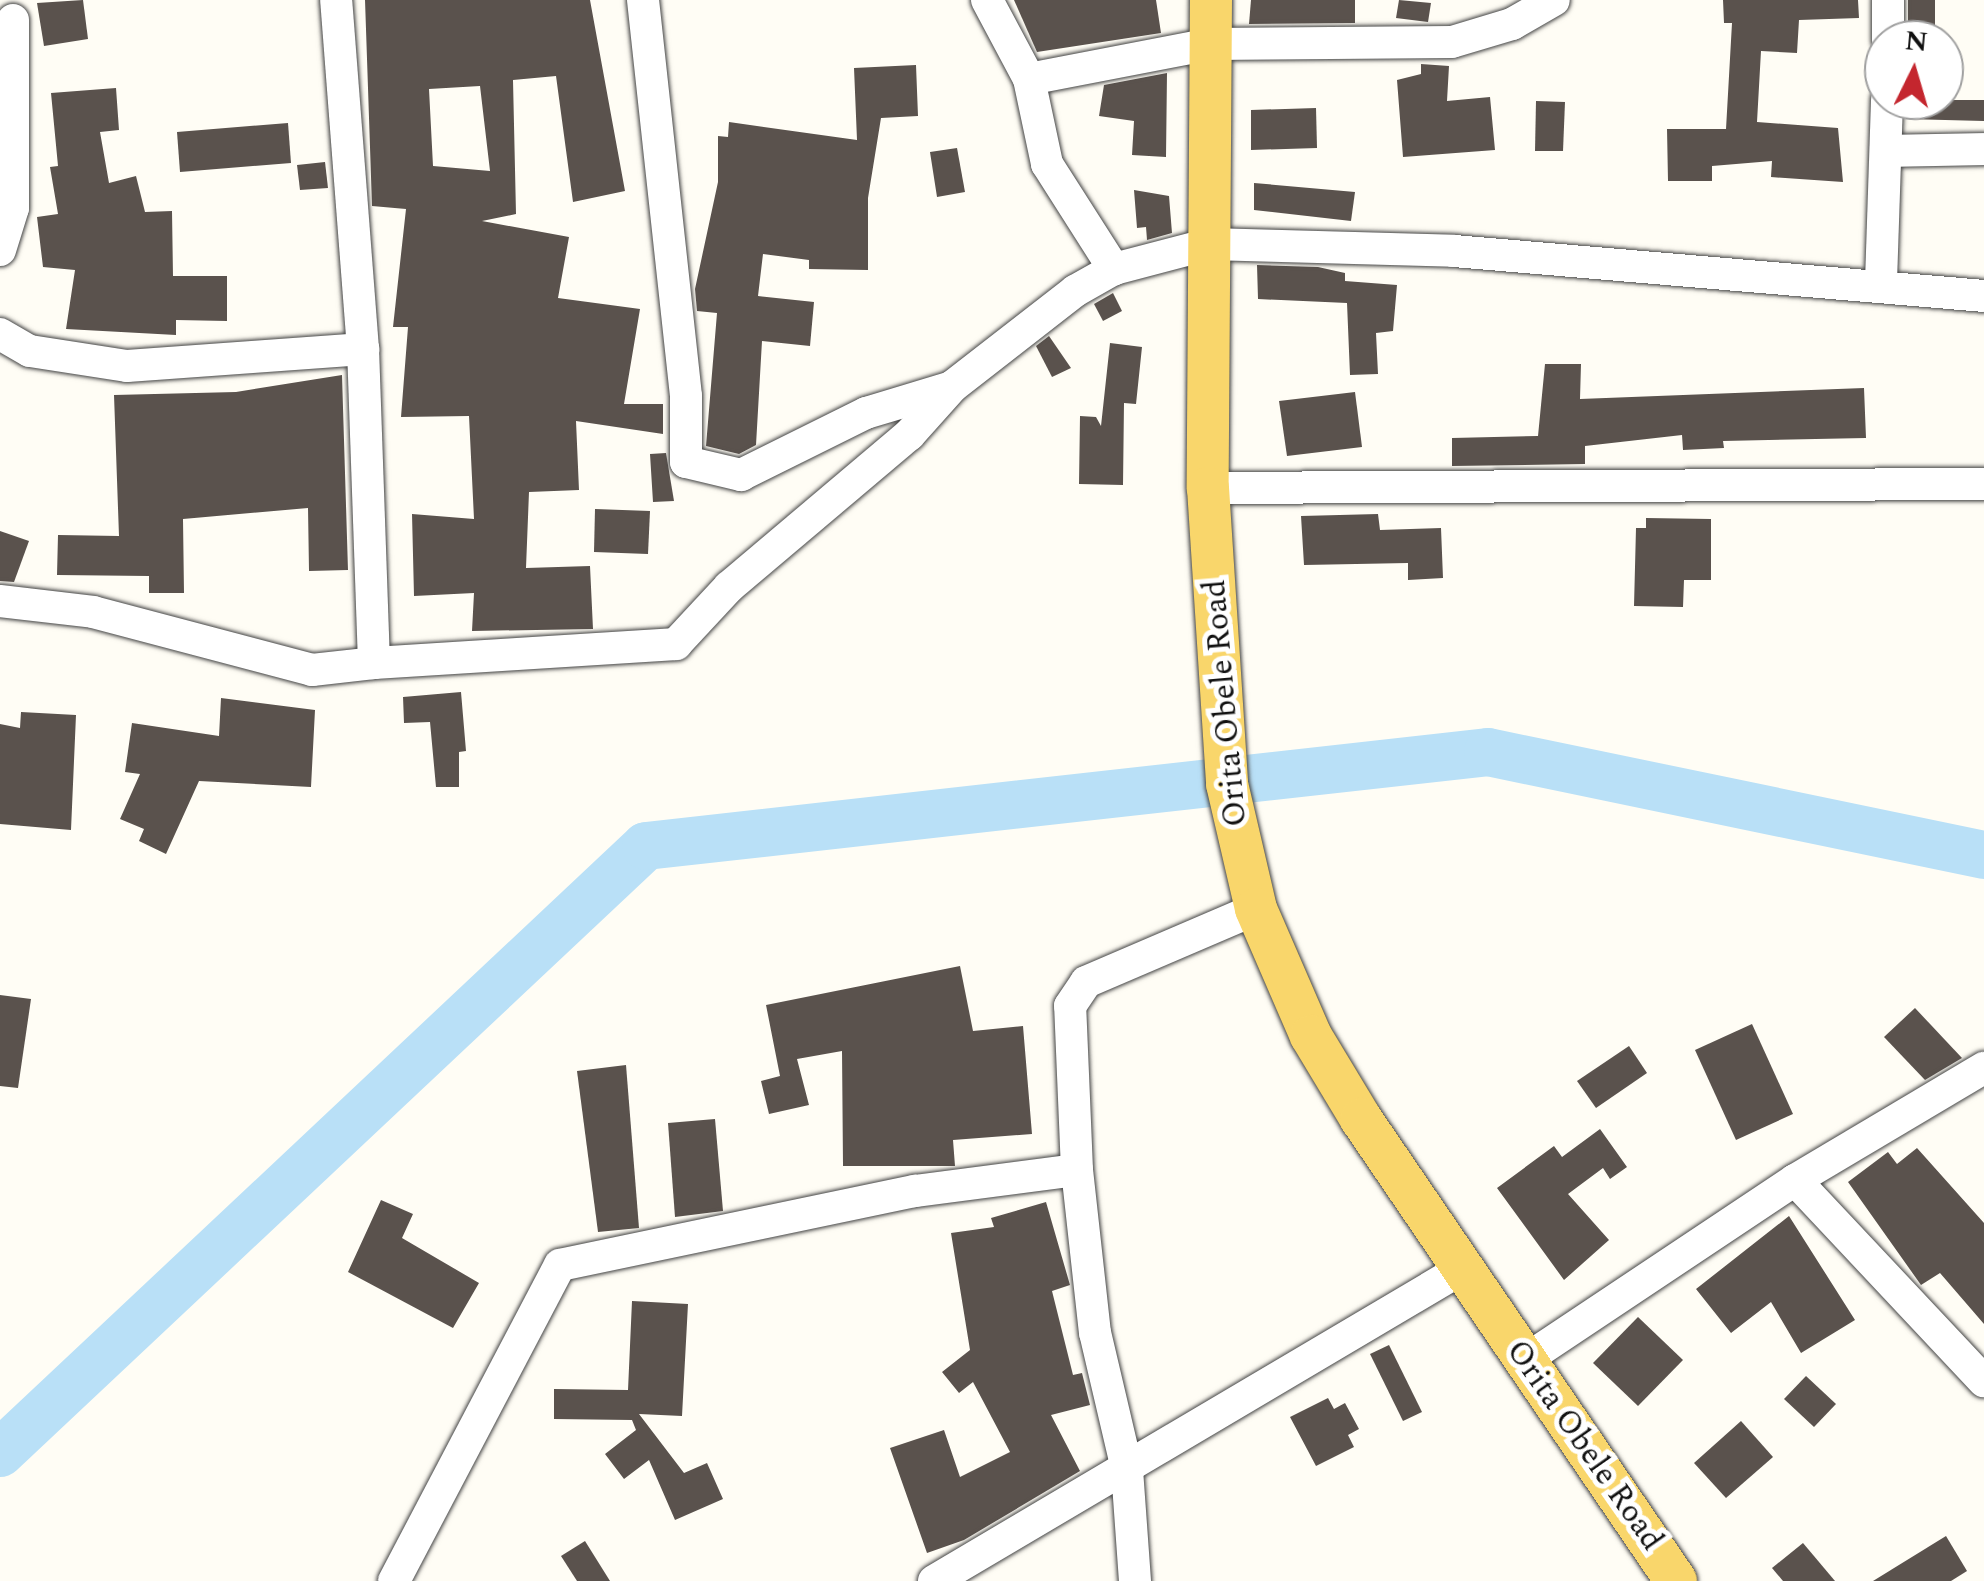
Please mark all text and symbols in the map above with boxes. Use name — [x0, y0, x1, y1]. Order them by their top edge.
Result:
text: N — [1903, 19, 1930, 64]
north arrow — [1864, 20, 1964, 120]
street label: Orita Obele Road — [1196, 578, 1256, 828]
street label: Orita Obele Road — [1497, 1333, 1671, 1559]

